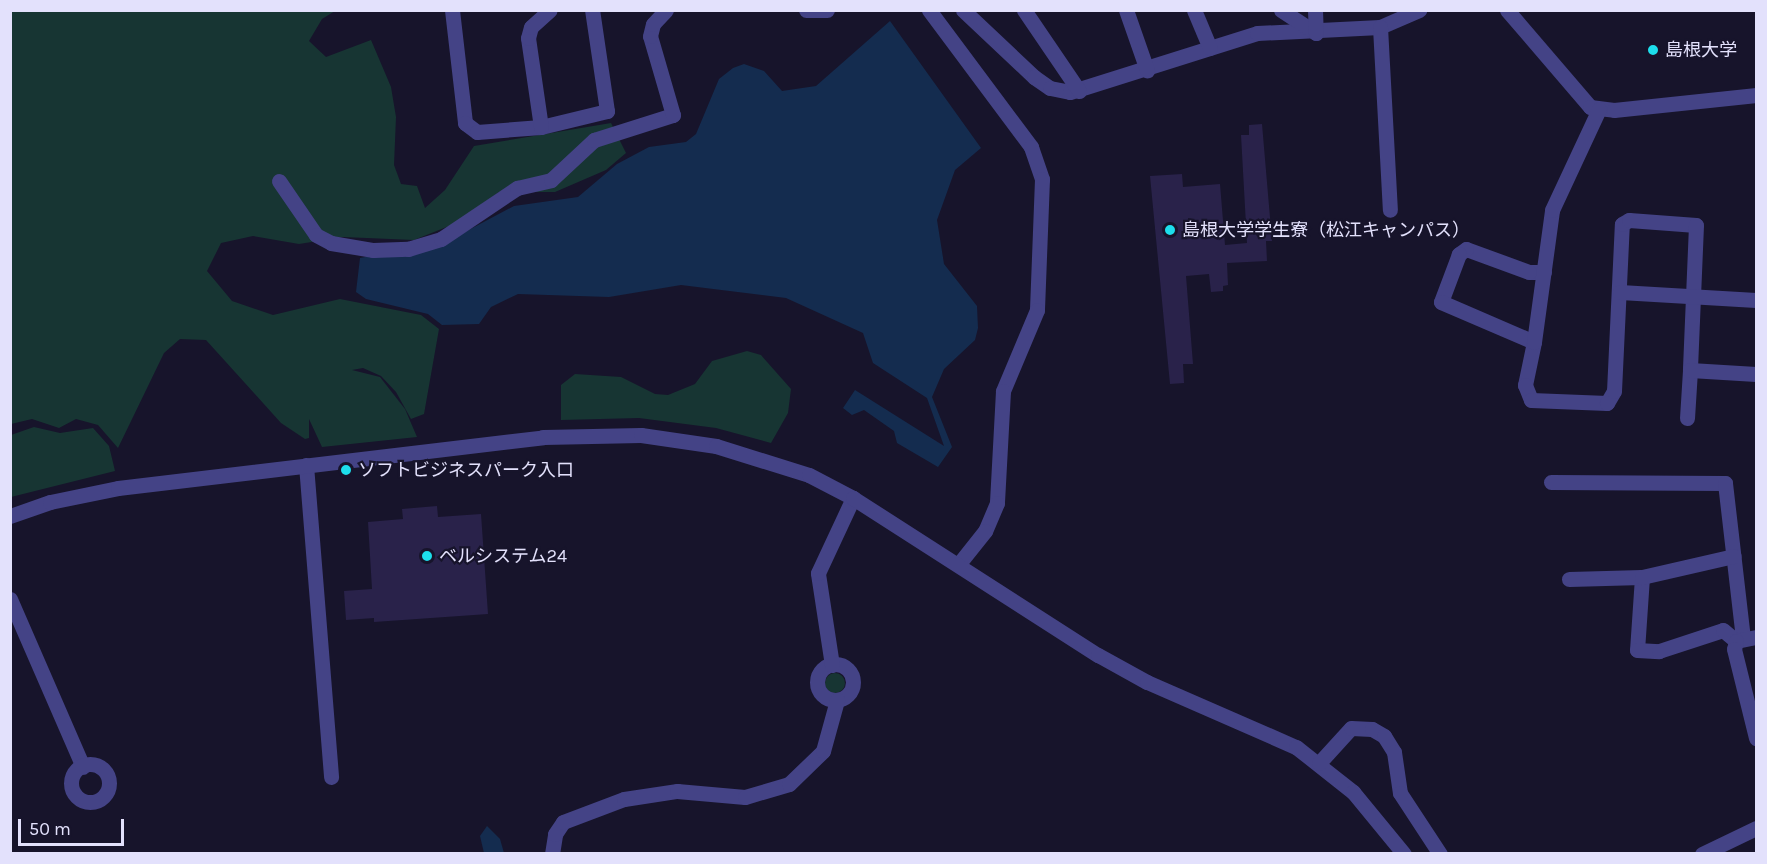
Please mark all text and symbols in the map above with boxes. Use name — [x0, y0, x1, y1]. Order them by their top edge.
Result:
place label: 島根大学 — [1665, 39, 1737, 61]
marker: 島根大学 — [1646, 43, 1660, 57]
place label: 島根大学学生寮（松江キャンパス） — [1182, 219, 1470, 241]
marker: 島根大学学生寮（松江キャンパス） — [1163, 223, 1177, 237]
place label: ソフトビジネスパーク入口 — [358, 459, 574, 481]
marker: ソフトビジネスパーク入口 — [339, 463, 353, 477]
place label: ベルシステム24 — [439, 545, 567, 567]
marker: ベルシステム24 — [420, 549, 434, 563]
scale bar — [21, 807, 128, 845]
text: 50 m — [29, 818, 71, 840]

